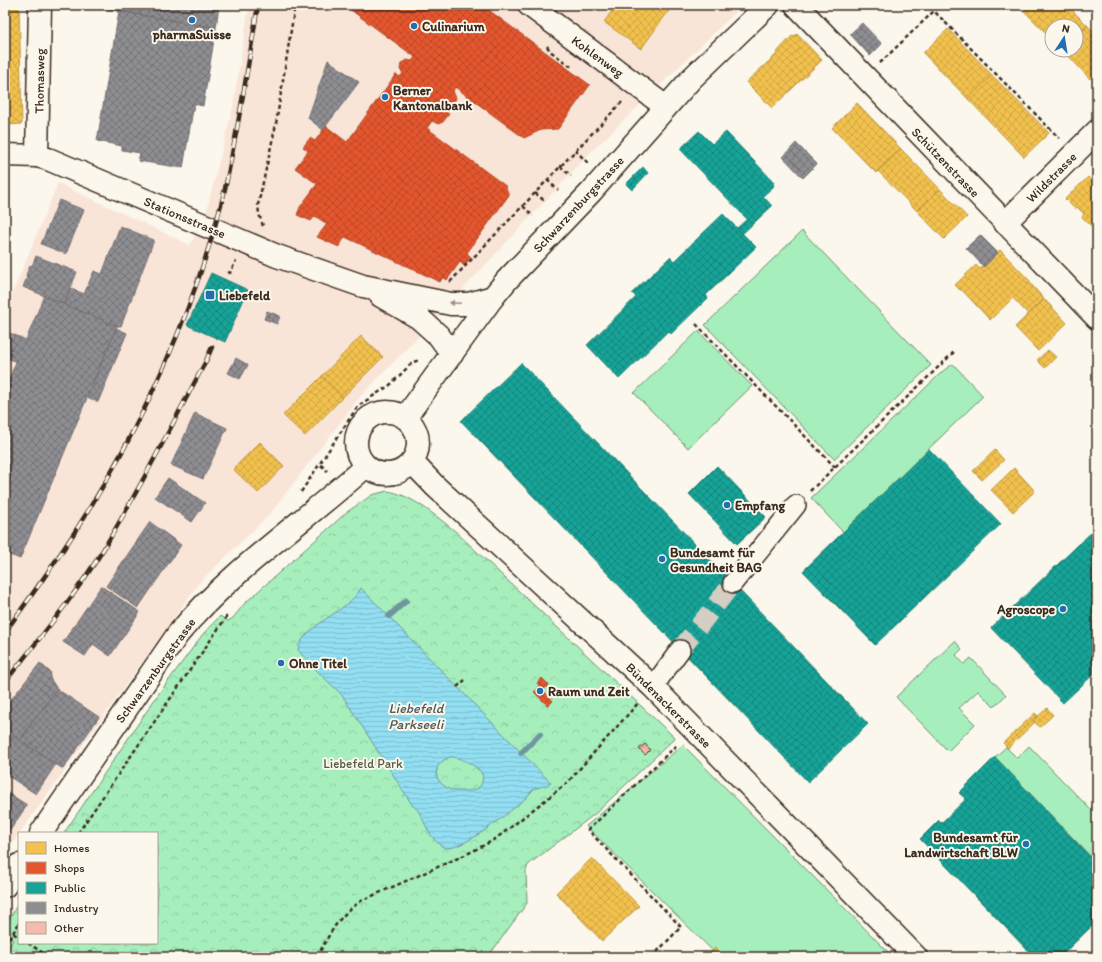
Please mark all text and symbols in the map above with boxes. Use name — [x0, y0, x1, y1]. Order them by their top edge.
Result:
marker: pharmaSuisse — [187, 15, 197, 25]
north arrow — [1044, 18, 1084, 58]
place label: Culinarium — [422, 19, 485, 34]
marker: Culinarium — [409, 21, 419, 31]
text: N — [1061, 22, 1071, 36]
place label: pharmaSuisse — [152, 27, 231, 43]
street label: Kohlenweg — [569, 32, 627, 81]
street label: Thomasweg — [31, 48, 48, 114]
place label: Berner Kantonalbank — [393, 83, 473, 113]
marker: Berner Kantonalbank — [380, 92, 390, 102]
street label: Schützenstrasse — [909, 124, 983, 200]
street label: Wildstrasse — [1023, 149, 1080, 206]
street label: Schwarzenburgstrasse — [530, 153, 627, 256]
street label: Stationsstrasse — [142, 193, 228, 241]
place label: Liebefeld — [219, 288, 271, 303]
marker: Liebefeld — [204, 289, 216, 301]
one-way arrow — [449, 300, 461, 307]
place label: Empfang — [735, 498, 786, 514]
marker: Empfang — [722, 500, 732, 510]
place label: Bundesamt für Gesundheit BAG — [670, 545, 762, 575]
marker: Bundesamt für Gesundheit BAG — [657, 554, 667, 564]
place label: Agroscope — [996, 602, 1055, 618]
marker: Agroscope — [1058, 604, 1068, 614]
street label: Schwarzenburgstrasse — [112, 615, 199, 726]
place label: Ohne Titel — [289, 656, 347, 671]
marker: Ohne Titel — [276, 658, 286, 668]
street label: Bündenackerstrasse — [623, 660, 714, 751]
place label: Raum und Zeit — [548, 684, 630, 699]
marker: Raum und Zeit — [535, 686, 545, 696]
water label: Liebefeld Parkseeli — [389, 700, 445, 733]
park label: Liebefeld Park — [323, 756, 403, 771]
place label: Bundesamt für Landwirtschaft BLW — [904, 830, 1019, 860]
legend — [18, 832, 158, 944]
marker: Bundesamt für Landwirtschaft BLW — [1021, 839, 1031, 849]
text: Homes — [54, 841, 90, 855]
text: Shops — [54, 861, 85, 875]
text: Public — [54, 881, 86, 895]
text: Industry — [54, 901, 99, 915]
text: Other — [54, 921, 84, 935]

